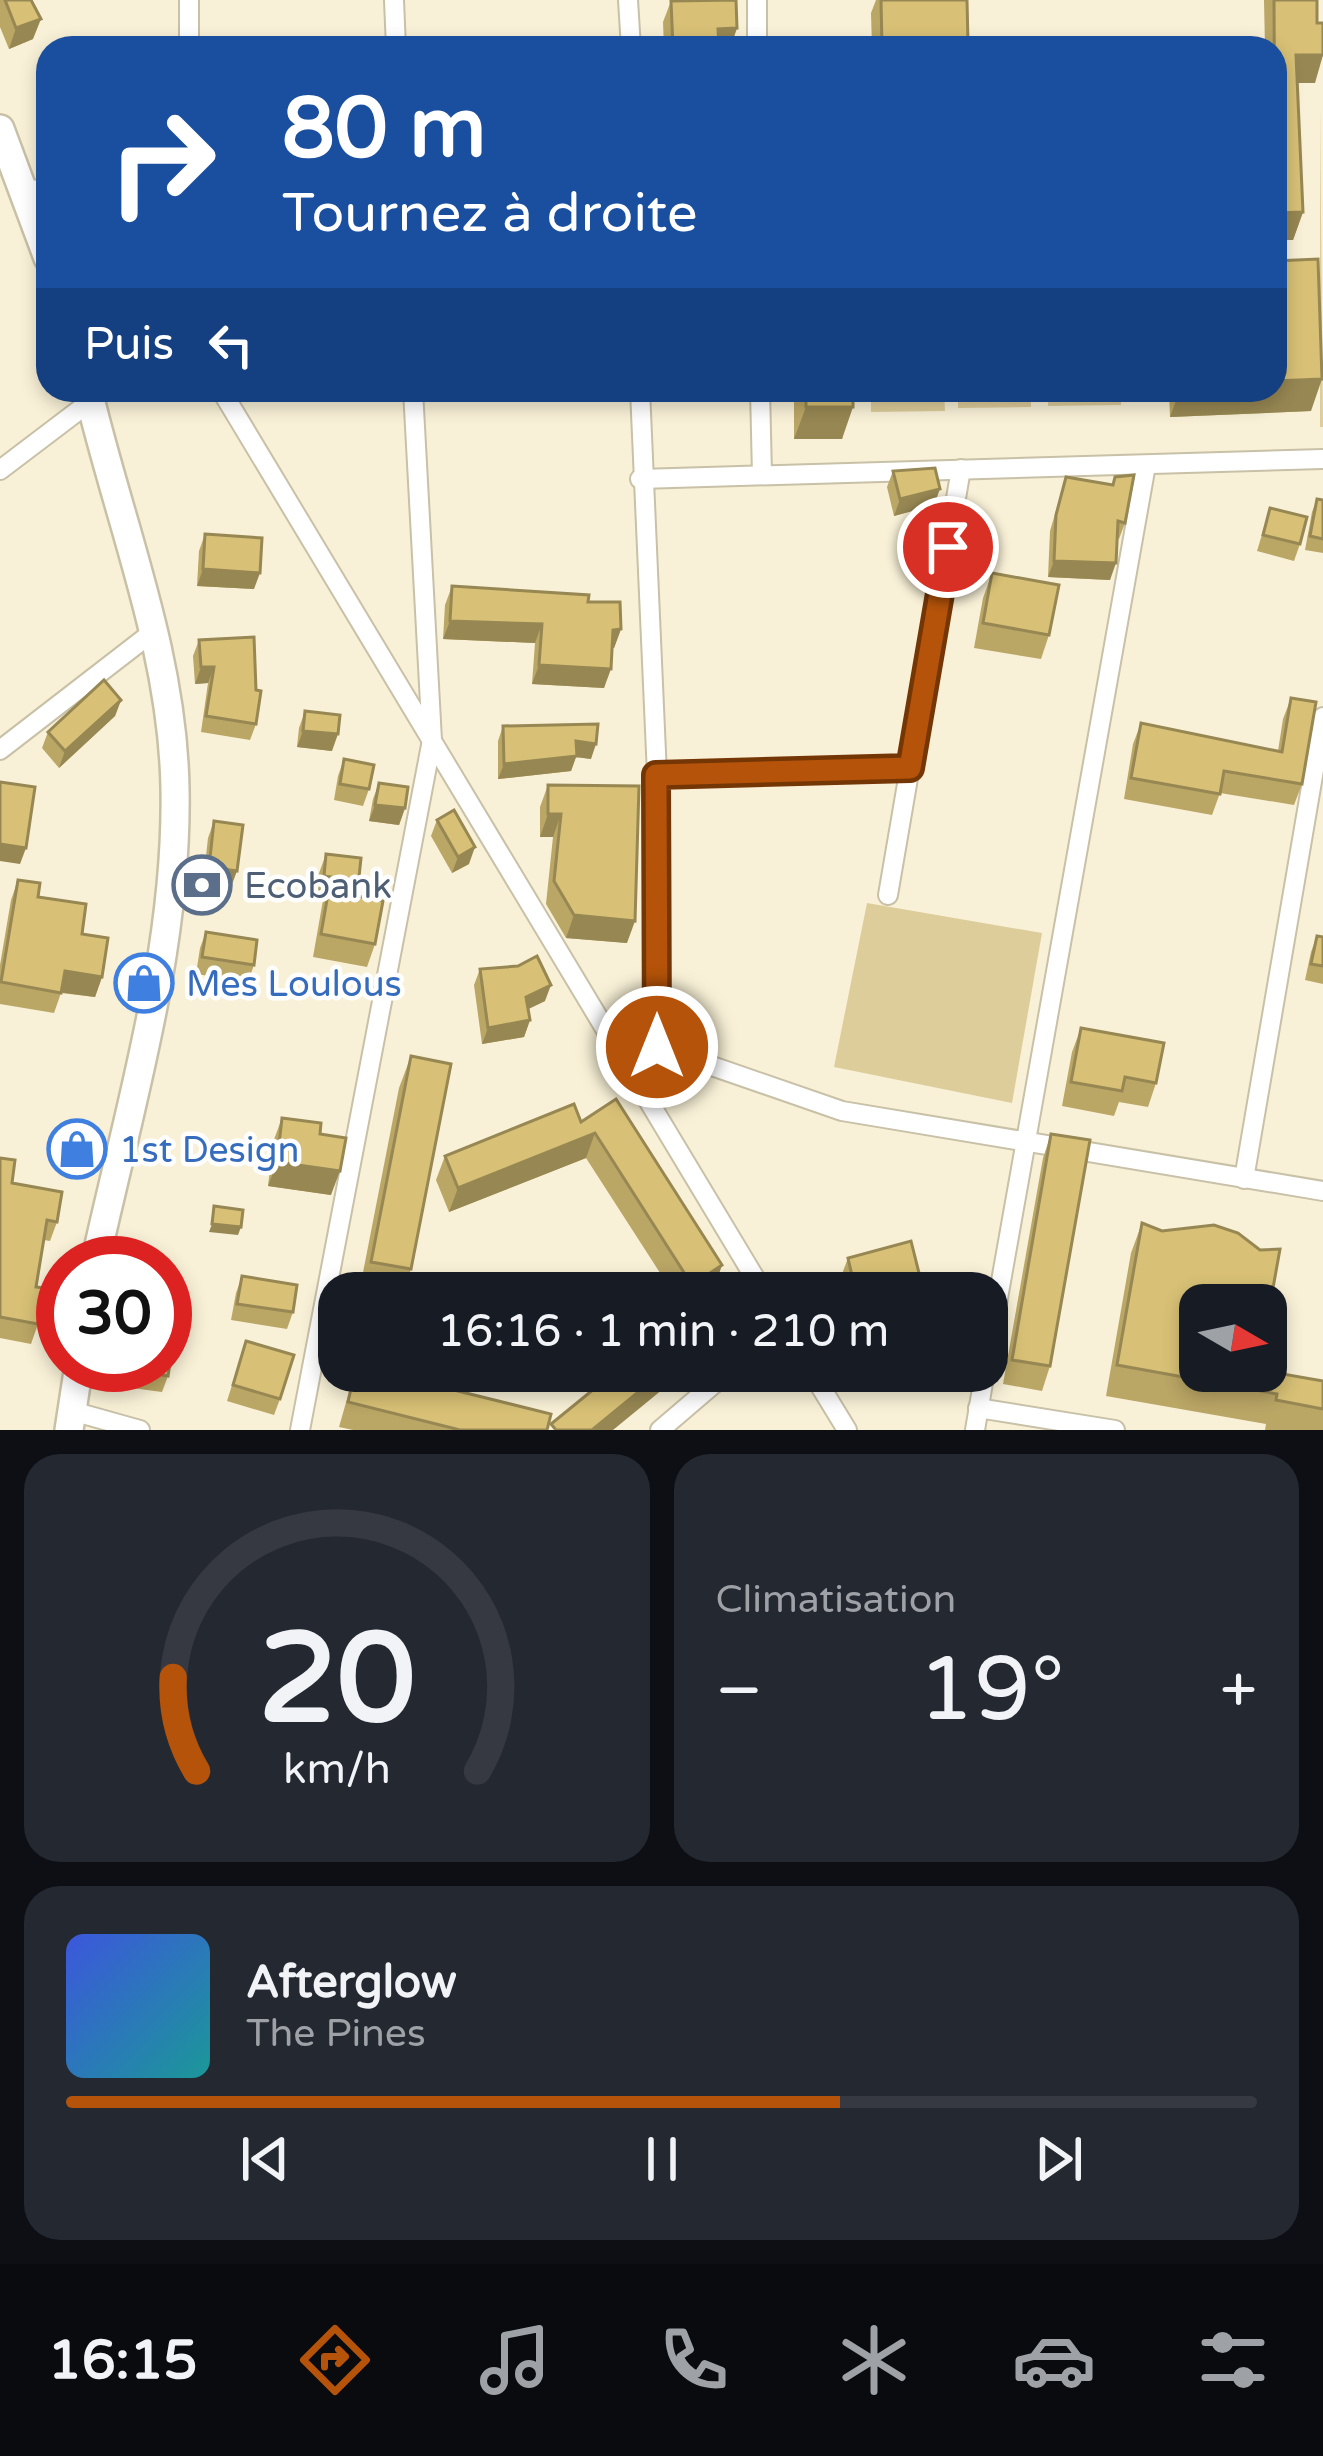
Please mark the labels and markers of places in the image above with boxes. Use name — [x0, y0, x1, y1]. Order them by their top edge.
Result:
pin — [897, 496, 999, 598]
bank icon: Ecobank — [171, 854, 233, 916]
place label: Ecobank — [244, 865, 392, 908]
shop icon: Mes Loulous — [113, 952, 175, 1014]
place label: Mes Loulous — [186, 963, 402, 1006]
shop icon: 1st Design — [46, 1118, 108, 1180]
place label: 1st Design — [119, 1129, 299, 1172]

